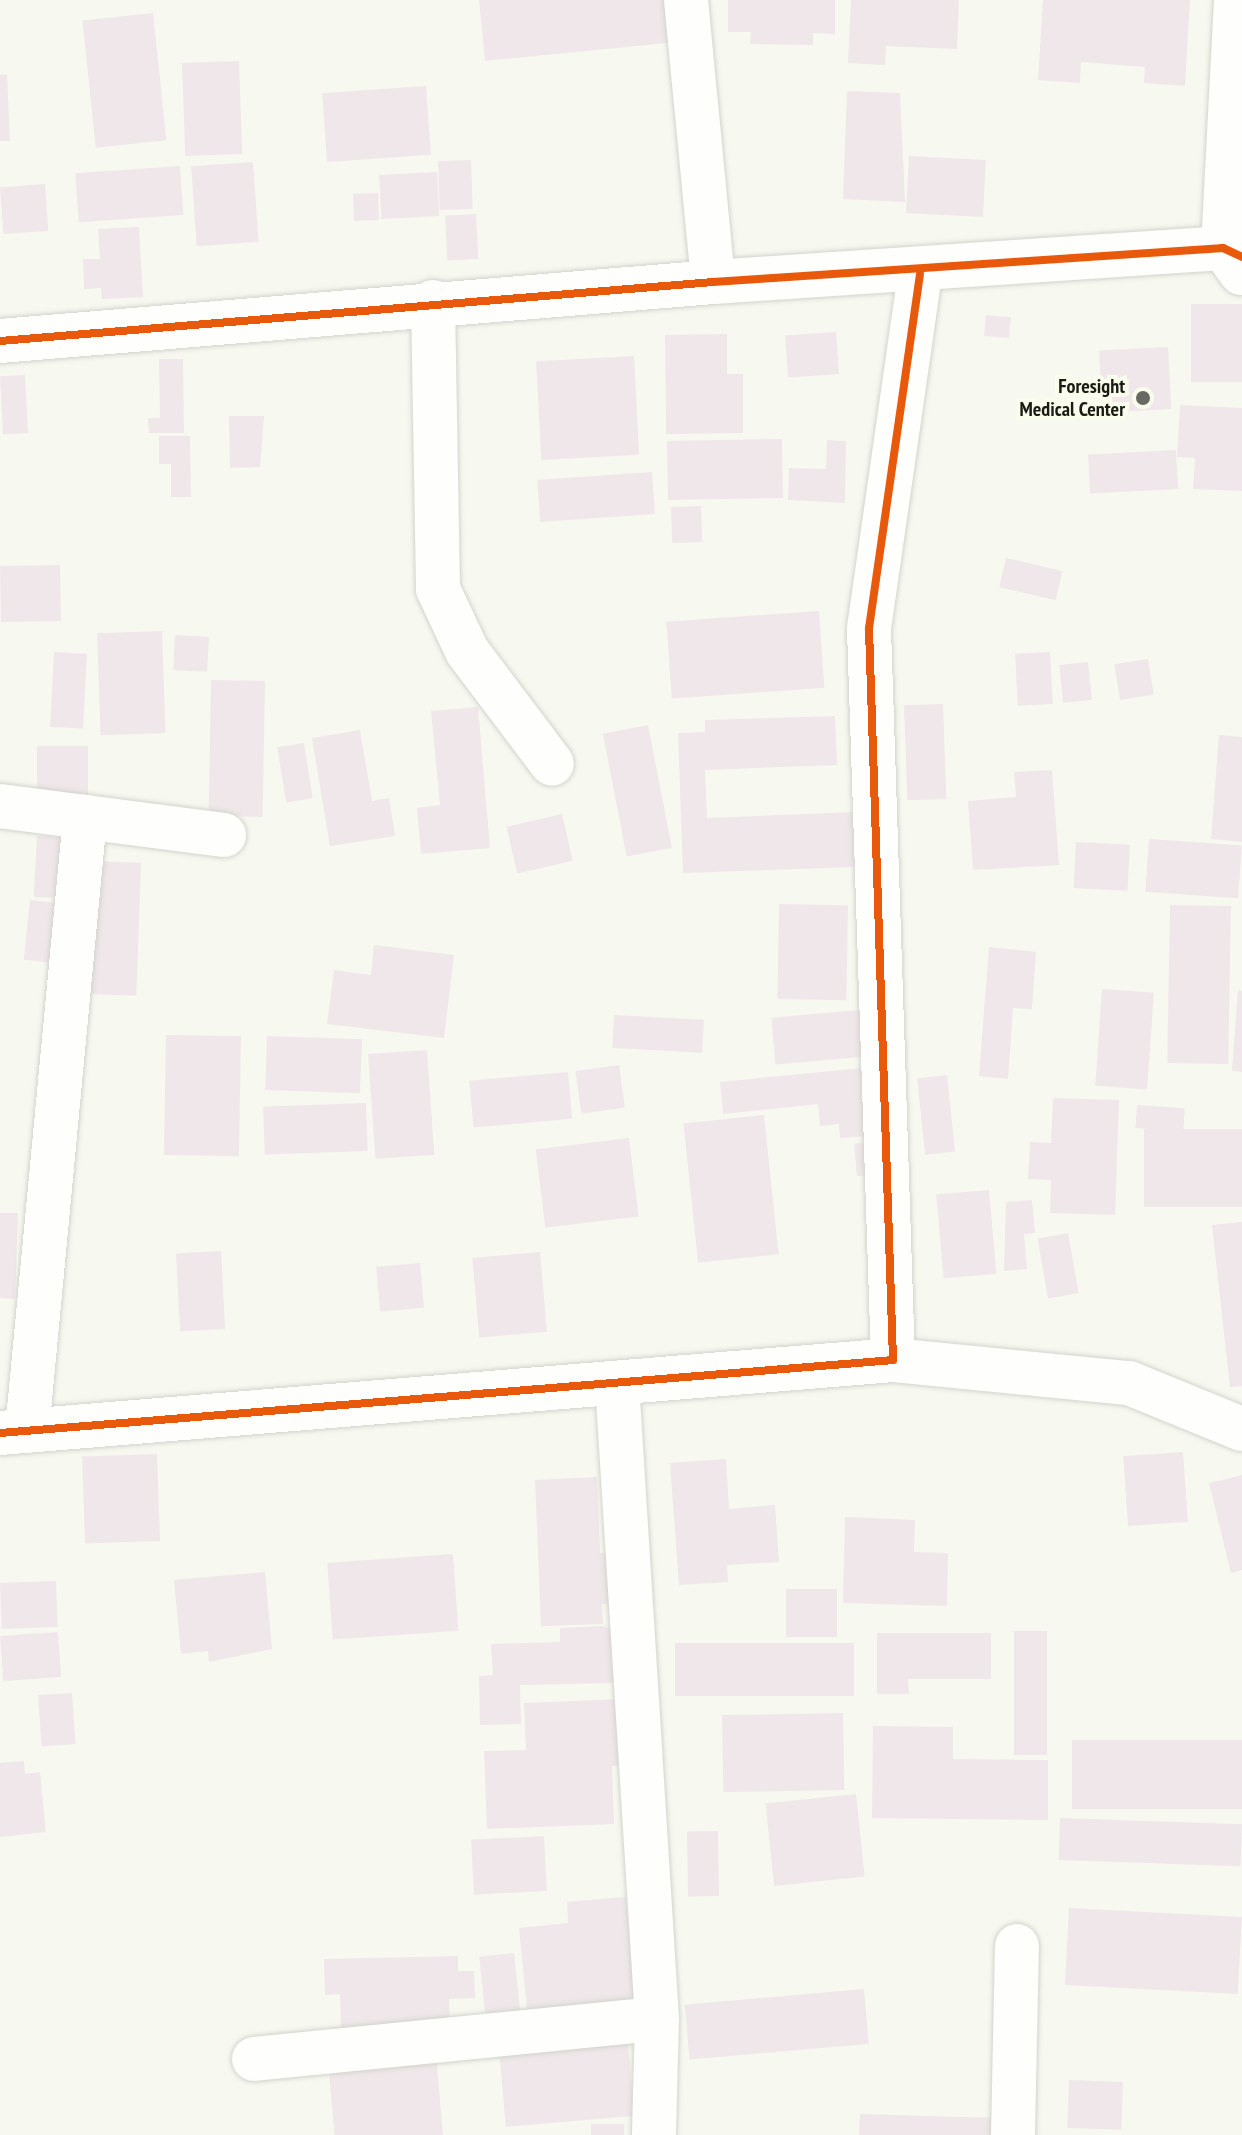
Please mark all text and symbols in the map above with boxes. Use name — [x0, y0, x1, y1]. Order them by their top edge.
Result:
place label: Foresight Medical Center — [1019, 374, 1125, 421]
marker: Foresight Medical Center — [1132, 387, 1154, 409]

